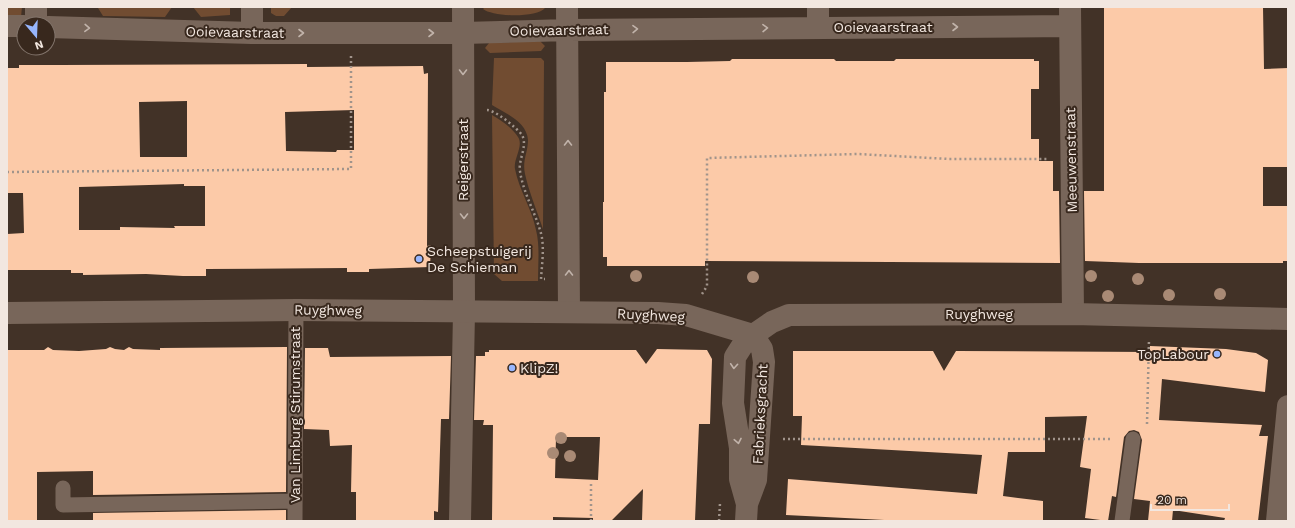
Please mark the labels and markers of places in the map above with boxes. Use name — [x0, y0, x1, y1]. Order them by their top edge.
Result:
place label: Scheepstuigerij De Schieman — [427, 243, 532, 275]
marker: Scheepstuigerij De Schieman — [414, 254, 424, 264]
place label: TopLabour — [1137, 346, 1209, 362]
marker: TopLabour — [1212, 349, 1222, 359]
place label: KlipZ! — [520, 360, 558, 376]
marker: KlipZ! — [507, 363, 517, 373]

